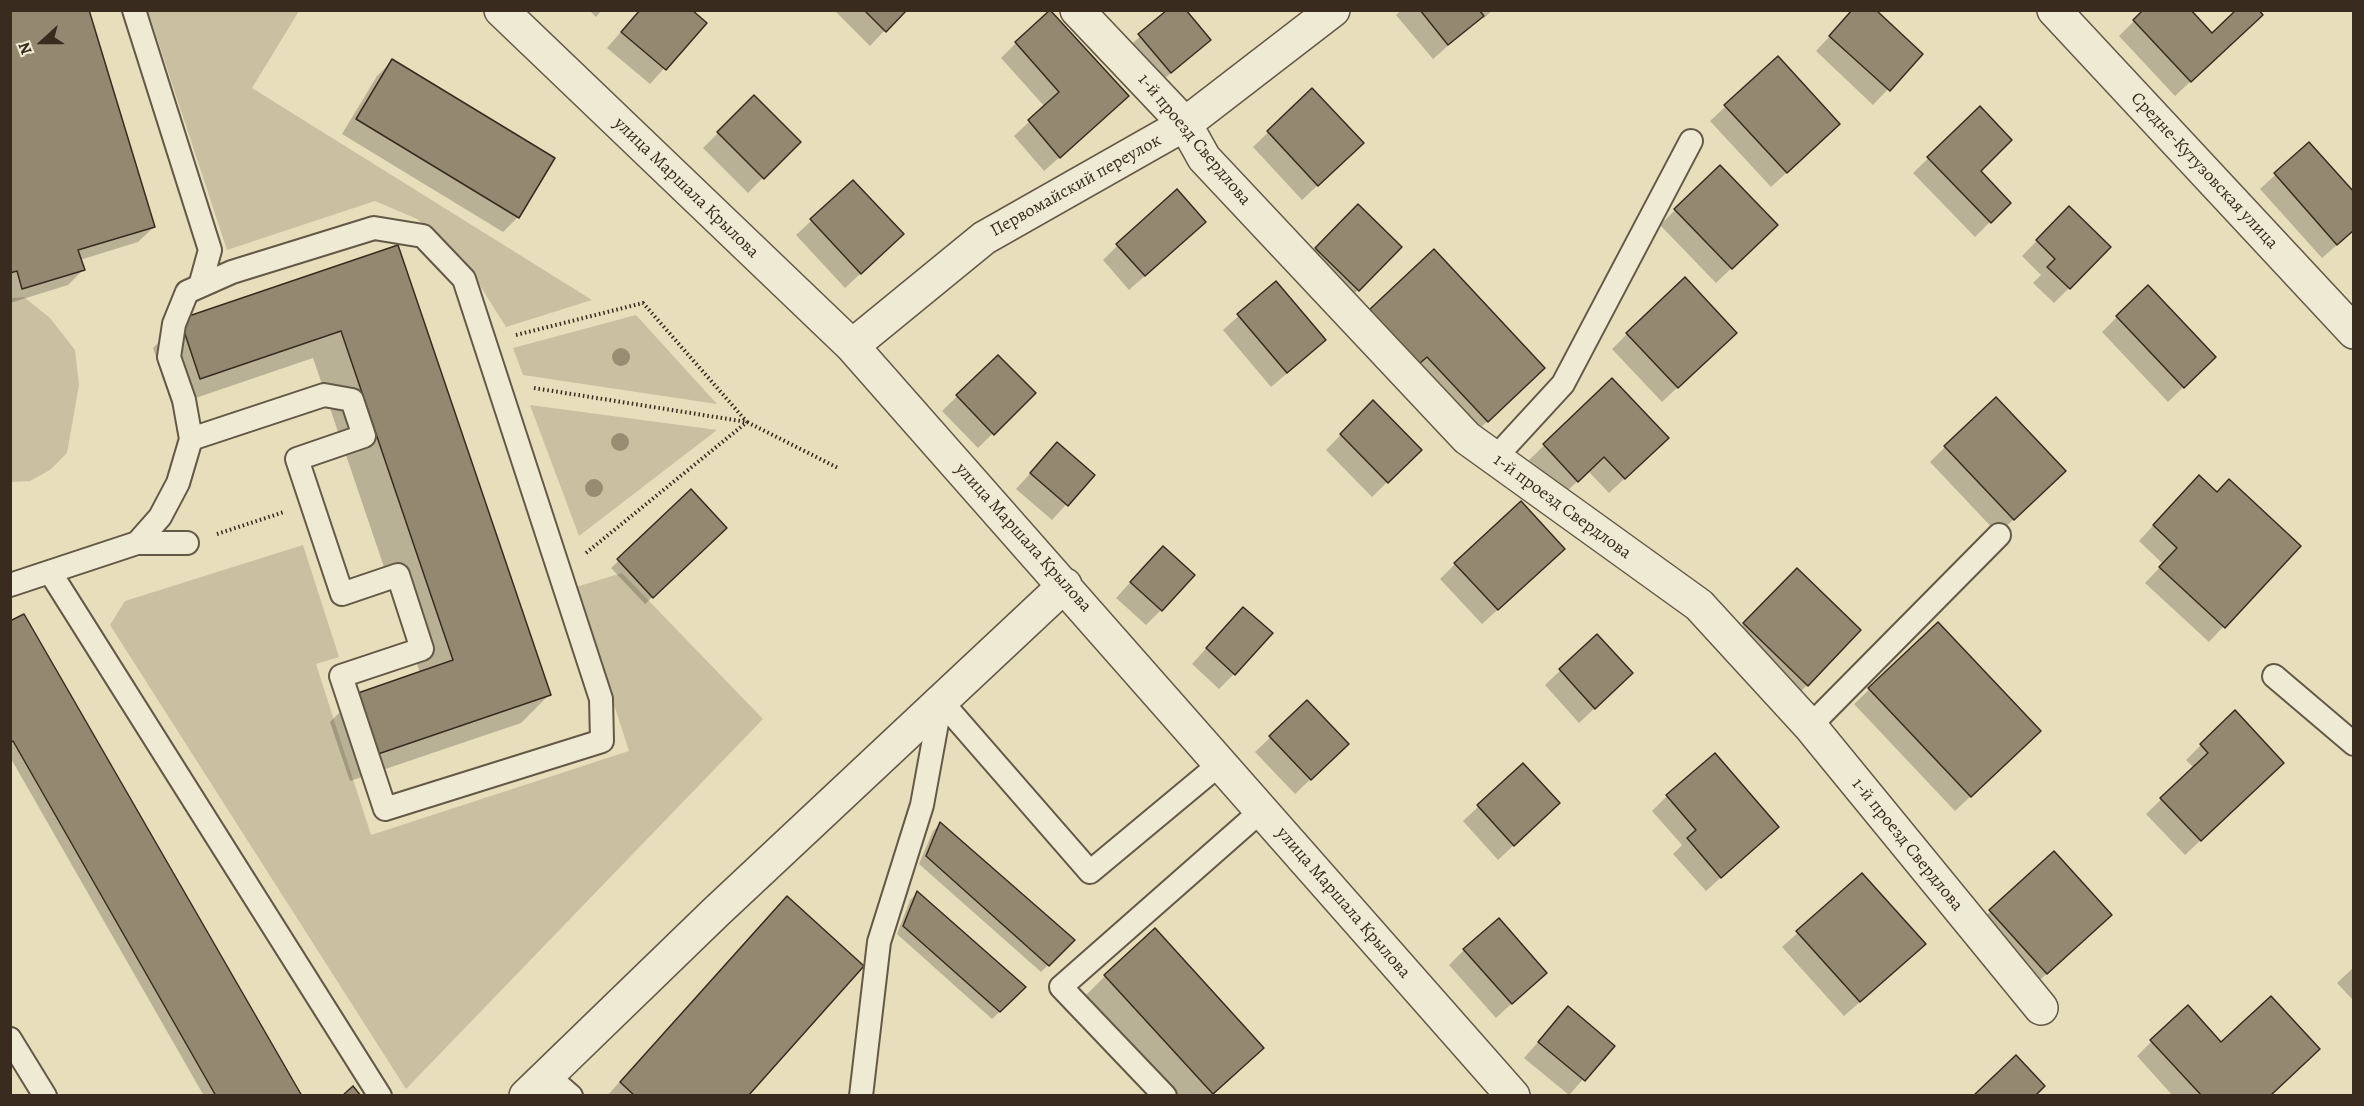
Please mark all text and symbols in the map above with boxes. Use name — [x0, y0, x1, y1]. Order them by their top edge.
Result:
north arrow — [12, 12, 72, 72]
text: N — [13, 39, 38, 58]
street label: 1-й проезд Свердлова — [1133, 70, 1255, 210]
street label: Средне-Кутузовская улица — [2126, 88, 2282, 254]
street label: улица Маршала Крылова — [609, 113, 763, 263]
street label: Первомайский переулок — [987, 130, 1165, 242]
street label: 1-й проезд Свердлова — [1489, 450, 1635, 564]
street label: улица Маршала Крылова — [950, 459, 1096, 617]
street label: 1-й проезд Свердлова — [1847, 774, 1967, 916]
street label: улица Маршала Крылова — [1271, 823, 1415, 983]

